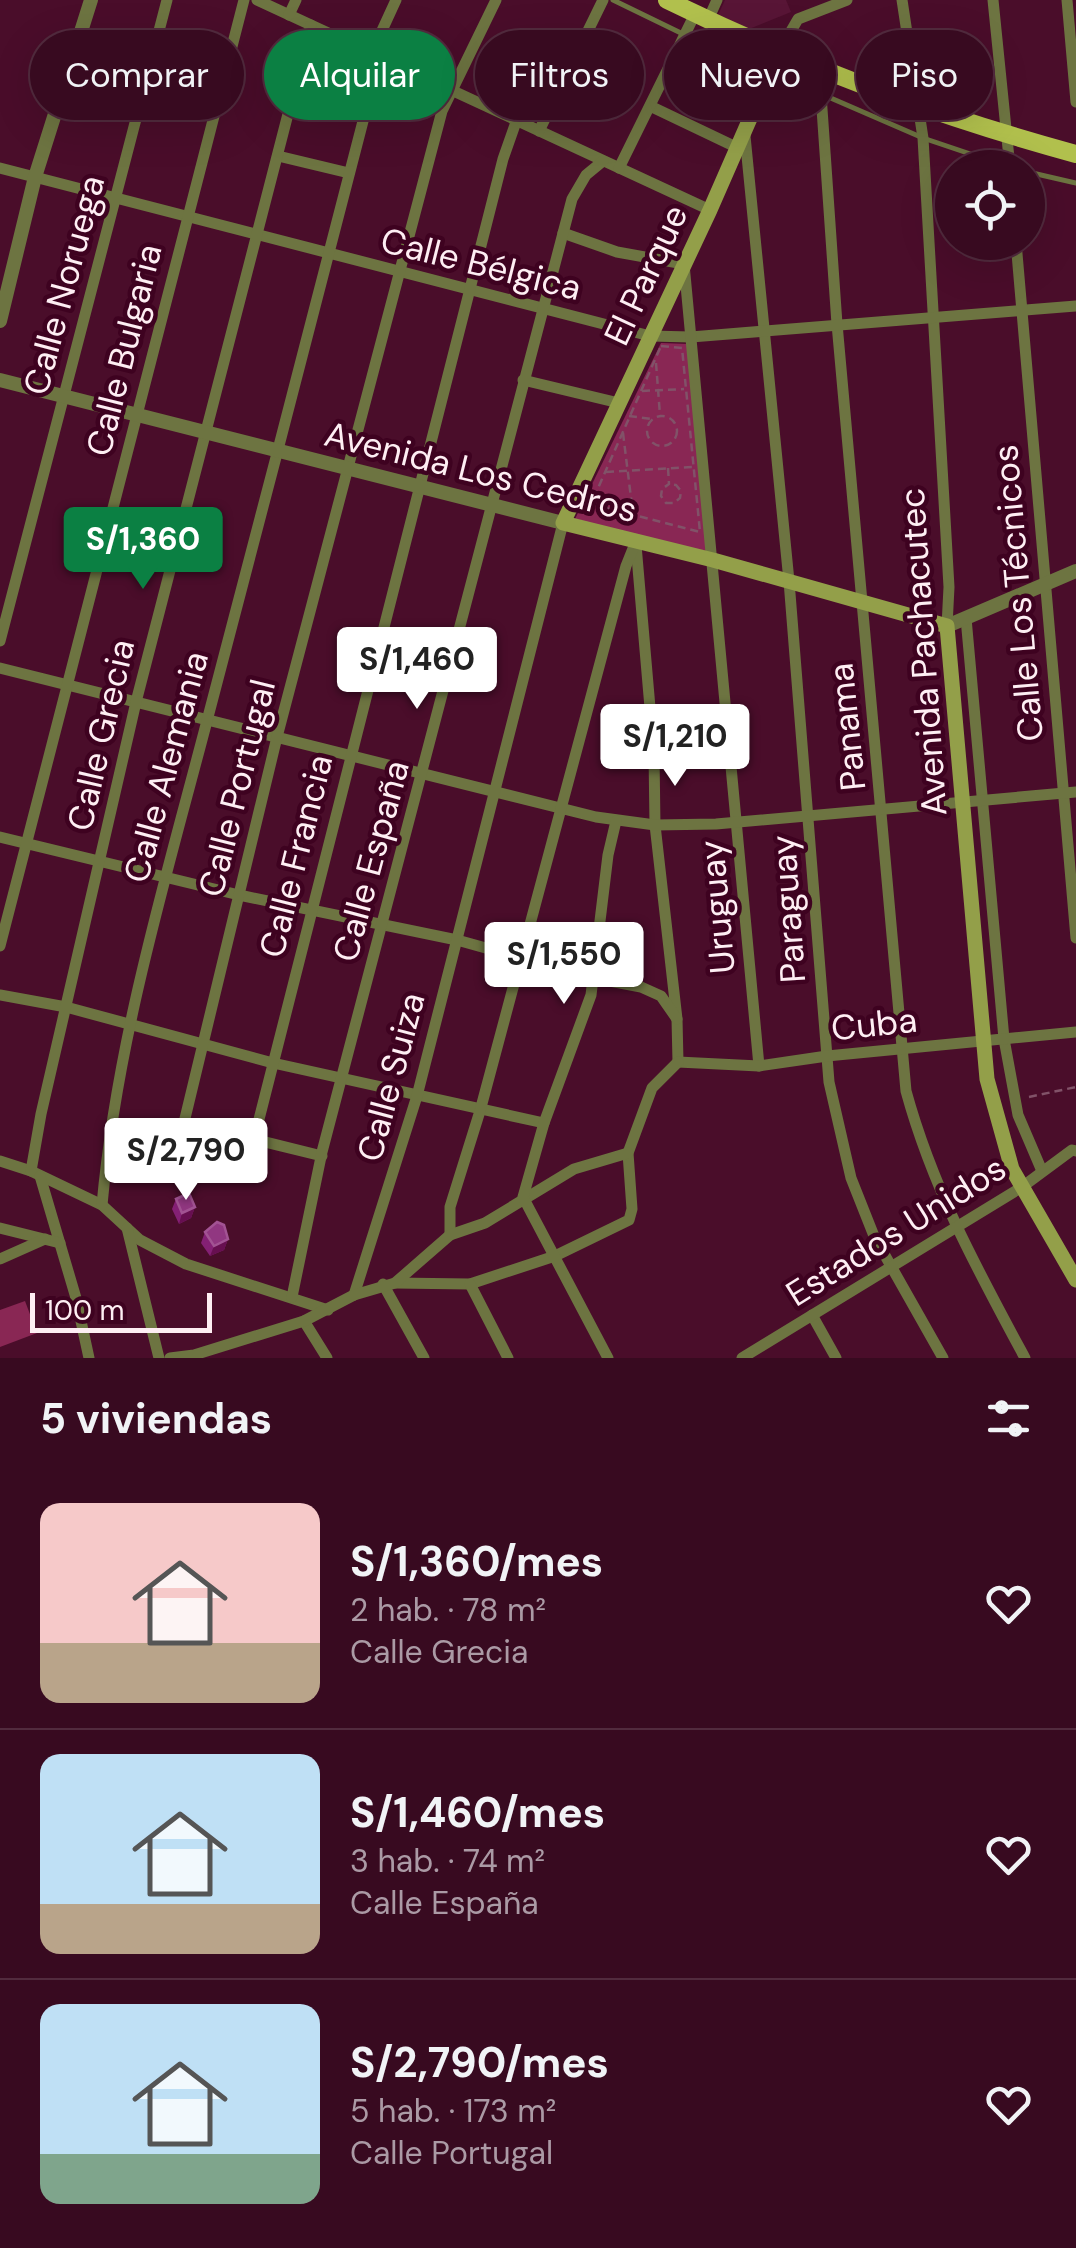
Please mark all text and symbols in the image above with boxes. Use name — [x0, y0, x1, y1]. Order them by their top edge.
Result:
chip: Comprar — [30, 30, 244, 120]
chip: Alquilar — [264, 30, 455, 120]
chip: Filtros — [475, 30, 644, 120]
chip: Nuevo — [664, 30, 836, 120]
chip: Piso — [856, 30, 993, 120]
map controls — [935, 150, 1045, 260]
button: locate — [935, 150, 1045, 260]
street label: Calle Noruega — [13, 170, 115, 400]
street label: El Parque — [594, 197, 698, 353]
street label: Calle Bélgica — [376, 217, 586, 311]
street label: Calle Bulgaria — [75, 239, 173, 461]
street label: Avenida Los Cedros — [320, 411, 642, 533]
street label: Calle Los Técnicos — [982, 443, 1054, 743]
street label: Avenida Pachacutec — [889, 486, 957, 818]
pin: S/1,360 — [51, 507, 235, 592]
text: S/1,360 — [86, 518, 200, 560]
pin: S/1,460 — [325, 627, 509, 712]
street label: Calle Grecia — [57, 635, 145, 835]
text: S/1,460 — [359, 638, 475, 680]
street label: Calle Alemania — [113, 646, 219, 888]
street label: Panama — [817, 661, 877, 793]
street label: Calle Portugal — [188, 675, 286, 901]
pin: S/1,210 — [583, 704, 767, 789]
text: S/1,210 — [622, 715, 728, 757]
street label: Calle Francia — [249, 750, 343, 962]
street label: Calle España — [322, 755, 420, 967]
street label: Paraguay — [760, 834, 816, 984]
street label: Uruguay — [688, 838, 746, 976]
pin: S/1,550 — [472, 922, 656, 1007]
text: S/1,550 — [507, 933, 621, 975]
street label: Calle Suiza — [346, 988, 436, 1166]
street label: Cuba — [829, 997, 919, 1051]
pin: S/2,790 — [94, 1118, 278, 1203]
text: S/2,790 — [126, 1129, 246, 1171]
street label: Estados Unidos — [778, 1145, 1014, 1317]
scale bar — [30, 1288, 212, 1332]
text: 100 m — [45, 1292, 124, 1329]
text: 5 viviendas — [40, 1391, 272, 1446]
icon: filters — [981, 1391, 1036, 1446]
text: S/1,360/mes — [350, 1534, 603, 1589]
icon: home — [120, 1543, 240, 1663]
icon: heart — [981, 1576, 1036, 1631]
text: 2 hab. · 78 m² — [350, 1589, 546, 1631]
text: Calle Grecia — [350, 1631, 528, 1673]
text: S/1,460/mes — [350, 1785, 605, 1840]
icon: home — [120, 1794, 240, 1914]
icon: heart — [981, 1827, 1036, 1882]
text: 3 hab. · 74 m² — [350, 1840, 545, 1882]
text: Calle España — [350, 1882, 539, 1924]
text: S/2,790/mes — [350, 2035, 609, 2090]
icon: home — [120, 2044, 240, 2164]
icon: heart — [981, 2077, 1036, 2132]
text: 5 hab. · 173 m² — [350, 2090, 556, 2132]
text: Calle Portugal — [350, 2132, 553, 2174]

